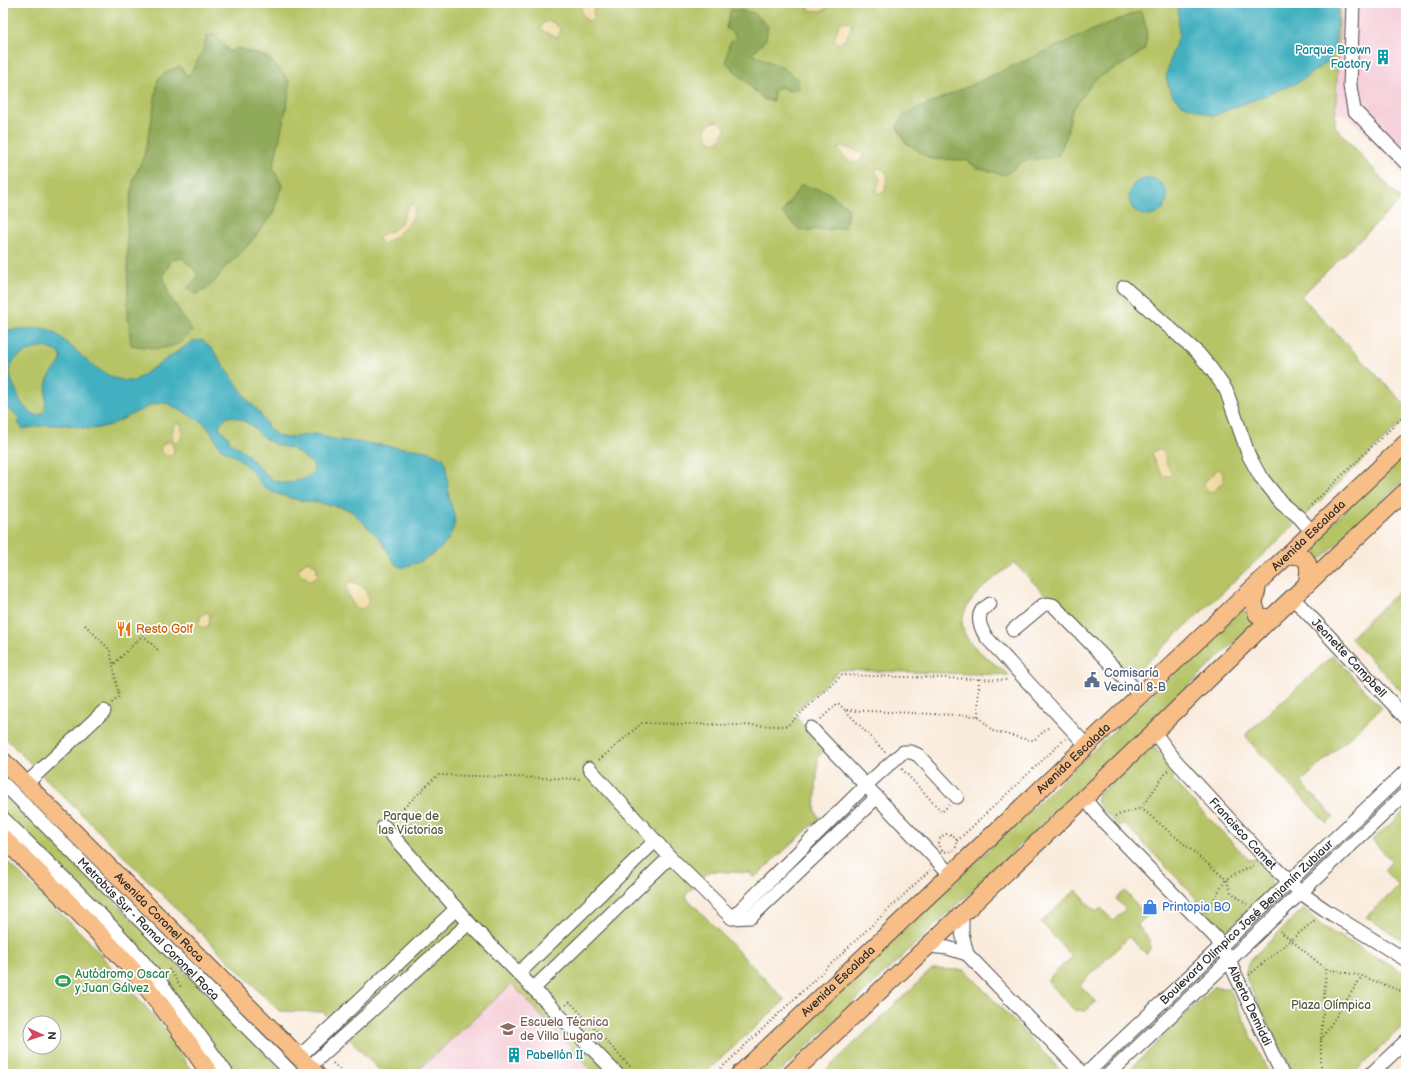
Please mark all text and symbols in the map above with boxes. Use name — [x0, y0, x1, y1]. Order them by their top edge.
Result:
place label: Parque Brown Factory — [1295, 43, 1372, 72]
building icon: Parque Brown Factory — [1374, 48, 1392, 66]
street label: Avenida Escalada — [1268, 497, 1349, 574]
street label: Jeanette Campbell — [1309, 615, 1390, 700]
restaurant icon: Resto Golf — [115, 620, 133, 638]
place label: Resto Golf — [136, 622, 193, 637]
place label: Comisaría Vecinal 8-B — [1104, 666, 1166, 695]
public building icon: Comisaría Vecinal 8-B — [1083, 671, 1101, 689]
street label: Avenida Escalada — [1033, 720, 1114, 797]
street label: Francisco Camet — [1206, 794, 1280, 873]
park label: Parque de las Victorias — [379, 809, 443, 838]
street label: Boulevard Olímpico José Benjamín Zubiaur — [1157, 836, 1337, 1008]
street label: Metrobús Sur - Ramal Coronel Roca — [74, 854, 223, 1004]
street label: Avenida Coronel Roca — [111, 869, 208, 966]
shop icon: Printopia BO — [1141, 898, 1159, 916]
place label: Printopia BO — [1162, 900, 1231, 915]
street label: Avenida Escalada — [798, 942, 878, 1020]
street label: Alberto Demiddi — [1225, 963, 1275, 1048]
place label: Autódromo Oscar y Juan Gálvez — [74, 967, 170, 996]
sports icon: Autódromo Oscar y Juan Gálvez — [54, 972, 72, 990]
park label: Plaza Olímpica — [1291, 998, 1371, 1013]
north arrow — [22, 1015, 62, 1055]
place label: Escuela Técnica de Villa Lugano — [520, 1015, 609, 1044]
school or university icon: Escuela Técnica de Villa Lugano — [499, 1020, 517, 1038]
text: N — [45, 1031, 58, 1040]
building icon: Pabellón II — [505, 1046, 523, 1064]
place label: Pabellón II — [526, 1048, 584, 1063]

